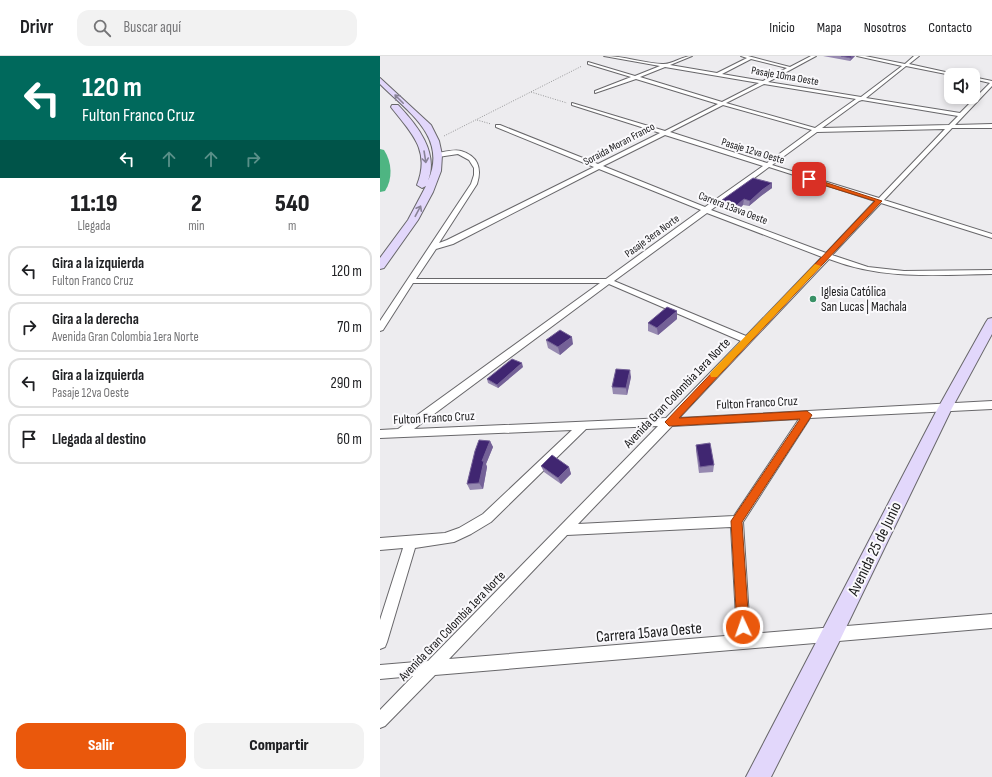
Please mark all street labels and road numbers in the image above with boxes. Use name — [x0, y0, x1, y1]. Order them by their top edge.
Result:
street label: Pasaje 10ma Oeste — [750, 64, 820, 88]
street label: Soraida Moran Franco — [581, 120, 657, 168]
street label: Pasaje 12va Oeste — [720, 135, 786, 167]
street label: Carrera 13ava Oeste — [697, 189, 769, 227]
street label: Pasaje 3era Norte — [622, 212, 682, 260]
street label: Avenida Gran Colombia 1era Norte — [620, 335, 734, 452]
street label: Fulton Franco Cruz — [716, 393, 798, 413]
street label: Fulton Franco Cruz — [393, 408, 475, 428]
street label: Avenida 25 de Junio — [844, 499, 906, 600]
street label: Avenida Gran Colombia 1era Norte — [395, 568, 509, 685]
street label: Carrera 15ava Oeste — [595, 619, 703, 647]

